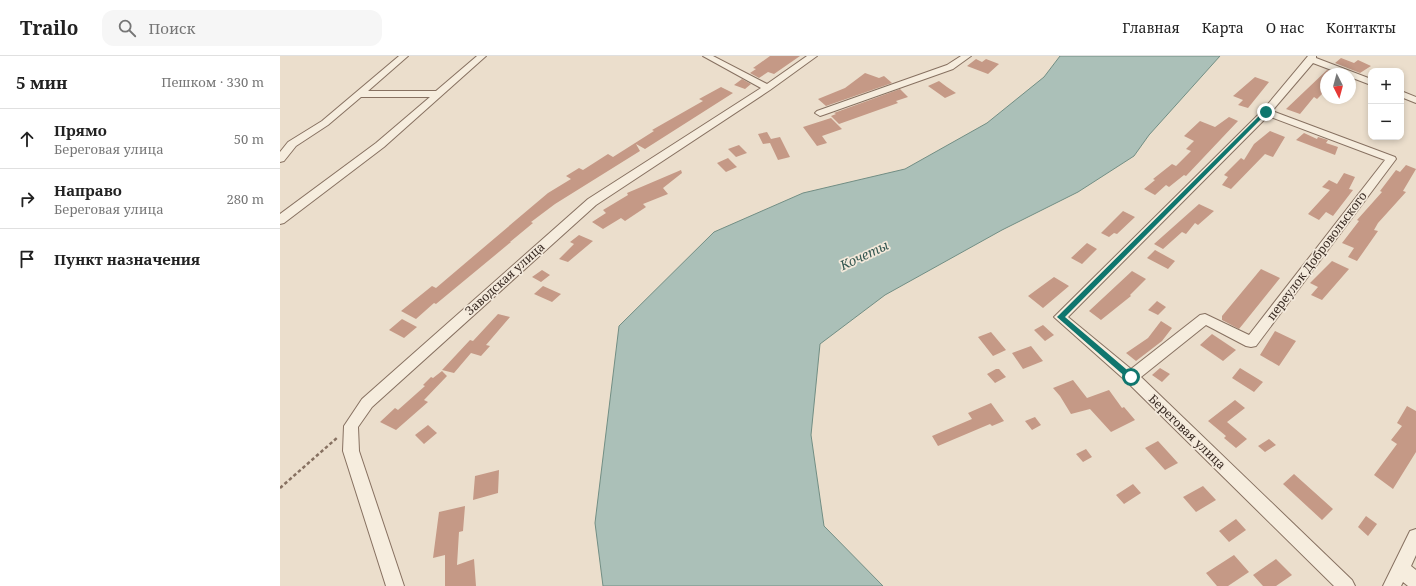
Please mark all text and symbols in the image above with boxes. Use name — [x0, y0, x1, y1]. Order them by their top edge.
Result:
search box — [102, 10, 382, 46]
text: Trailo — [20, 15, 78, 41]
icon: search — [116, 17, 138, 39]
text: Поиск — [148, 18, 195, 38]
text: Главная — [1122, 18, 1180, 37]
text: Карта — [1202, 18, 1244, 37]
text: О нас — [1266, 18, 1304, 37]
text: Контакты — [1326, 18, 1396, 37]
north arrow — [1320, 68, 1356, 104]
map controls — [1368, 68, 1404, 140]
button: + — [1368, 68, 1404, 104]
text: 5 мин — [16, 71, 68, 94]
text: Пешком · 330 m — [161, 73, 264, 91]
route end — [1257, 103, 1275, 121]
button: − — [1368, 104, 1404, 140]
text: Прямо — [54, 120, 107, 140]
icon: ahead — [16, 128, 38, 150]
text: 50 m — [234, 130, 264, 148]
text: Береговая улица — [54, 140, 164, 158]
text: Направо — [54, 180, 122, 200]
icon: right — [16, 188, 38, 210]
street label: переулок Добровольского — [1263, 188, 1371, 324]
text: 280 m — [227, 190, 264, 208]
text: Береговая улица — [54, 200, 164, 218]
water label: Кочеты — [836, 236, 891, 274]
street label: Заводская улица — [461, 238, 548, 319]
icon: arrive — [16, 248, 38, 270]
text: Пункт назначения — [54, 249, 200, 269]
route start — [1122, 368, 1140, 386]
street label: Береговая улица — [1145, 390, 1230, 473]

